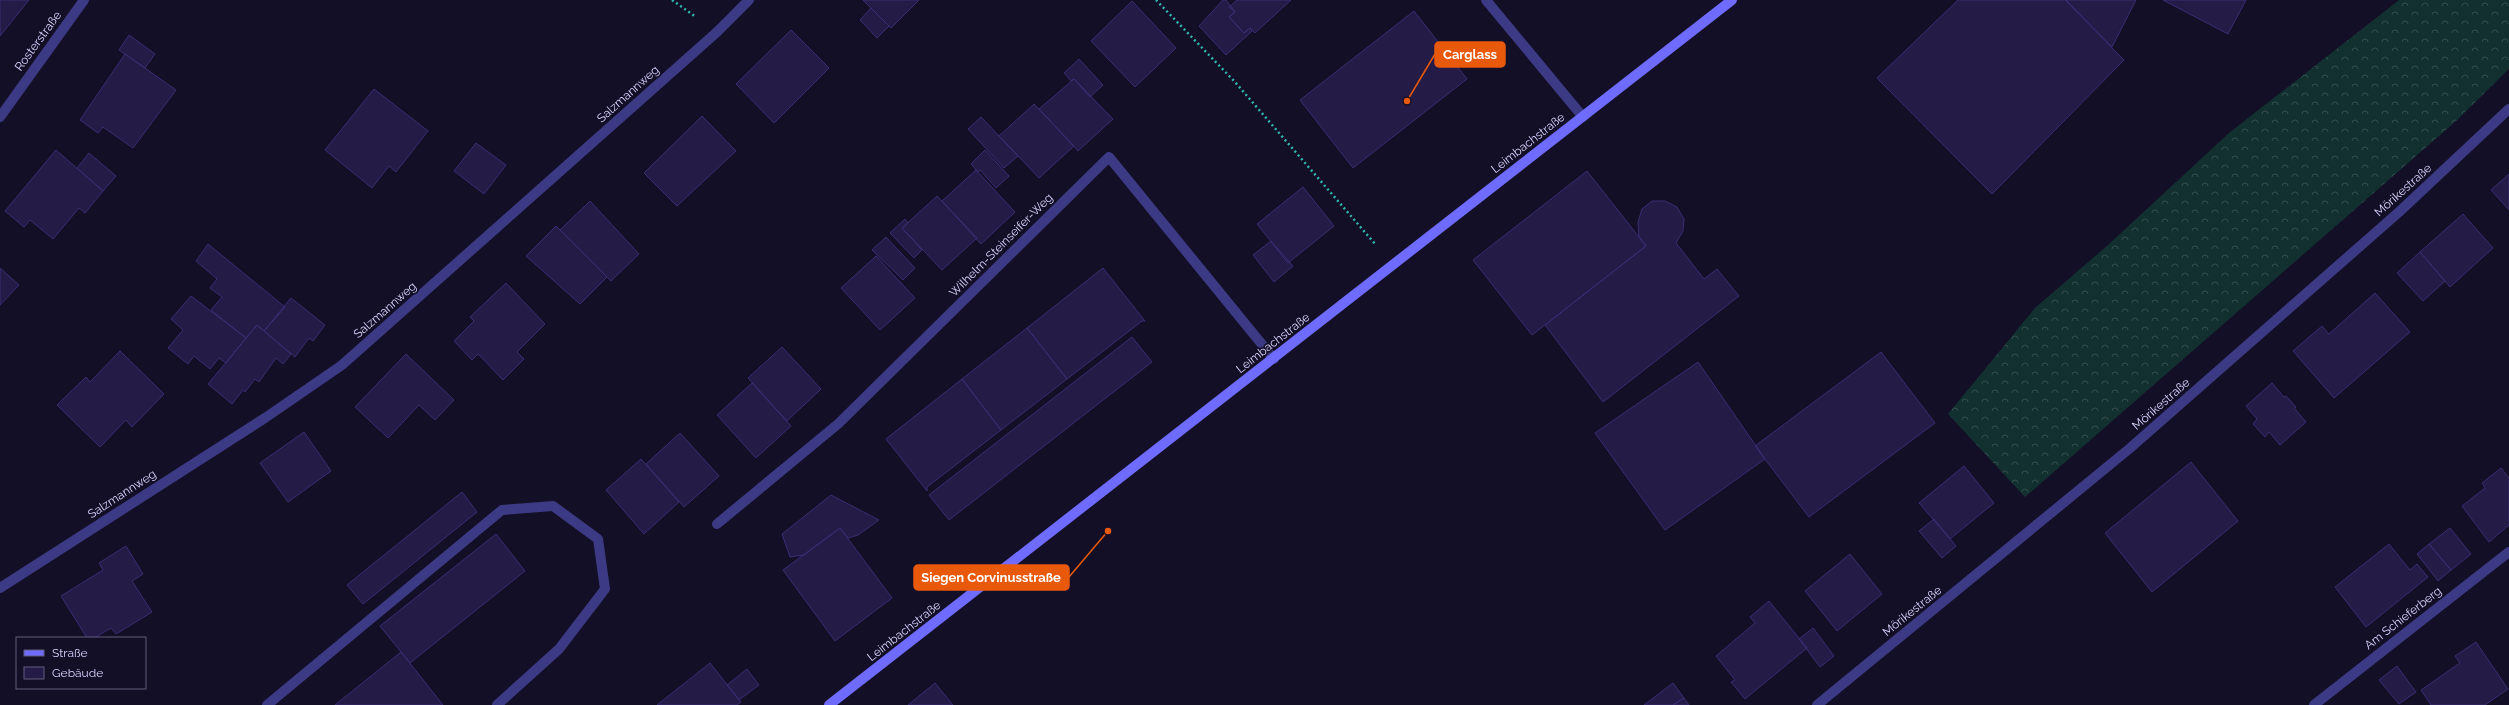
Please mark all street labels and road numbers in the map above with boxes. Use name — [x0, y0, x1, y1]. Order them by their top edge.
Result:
street label: Rosterstraße — [12, 9, 64, 73]
street label: Salzmannweg — [594, 63, 662, 125]
street label: Leimbachstraße — [1489, 110, 1567, 176]
street label: Mörikestraße — [2372, 161, 2434, 219]
street label: Wilhelm-Steinseifer-Weg — [946, 190, 1056, 300]
street label: Salzmannweg — [351, 279, 419, 341]
street label: Leimbachstraße — [1234, 310, 1312, 376]
street label: Mörikestraße — [2129, 375, 2193, 433]
street label: Salzmannweg — [85, 467, 159, 521]
street label: Mörikestraße — [1880, 583, 1944, 639]
street label: Am Schieferberg — [2362, 584, 2444, 652]
street label: Leimbachstraße — [865, 598, 943, 664]

